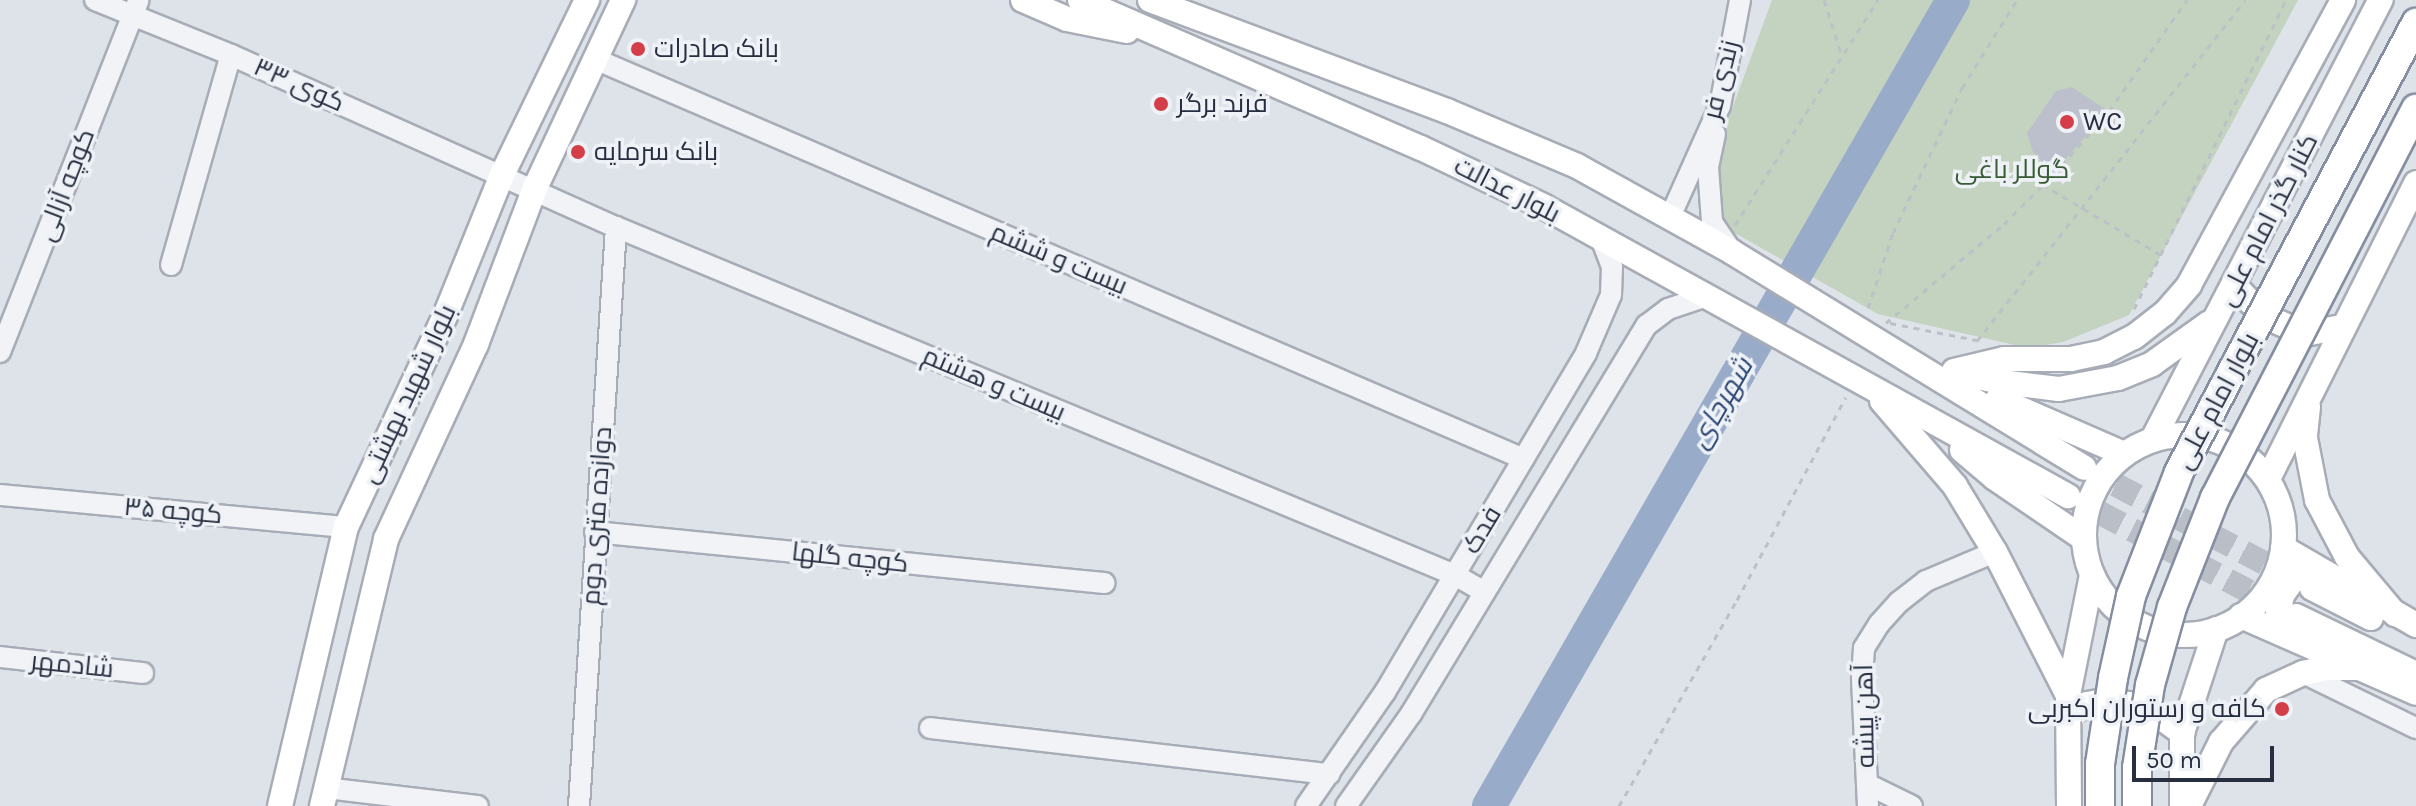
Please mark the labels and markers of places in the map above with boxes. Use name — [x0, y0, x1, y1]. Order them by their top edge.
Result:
place label: بانک صادرات — [654, 33, 779, 65]
marker: بانک صادرات — [629, 40, 647, 58]
place label: فرند برگر — [1177, 88, 1268, 120]
marker: فرند برگر — [1152, 95, 1170, 113]
place label: WC — [2083, 106, 2122, 138]
marker: WC — [2058, 113, 2076, 131]
place label: بانک سرمایه — [594, 136, 718, 168]
marker: بانک سرمایه — [569, 143, 587, 161]
place label: کافه و رستوران اکبربی — [2028, 693, 2266, 725]
marker: کافه و رستوران اکبربی — [2273, 700, 2291, 718]

